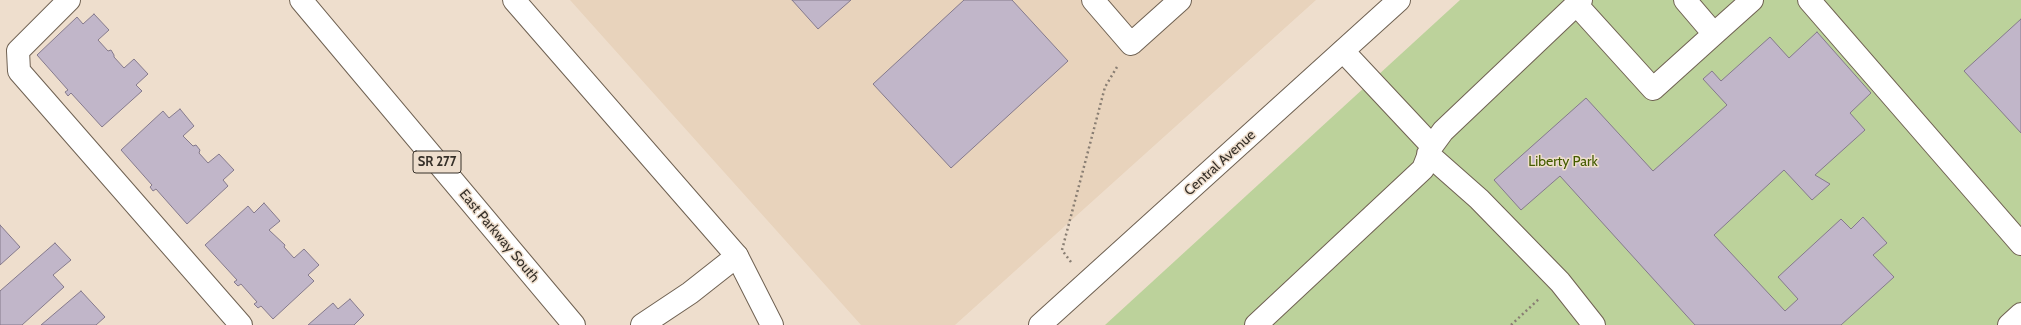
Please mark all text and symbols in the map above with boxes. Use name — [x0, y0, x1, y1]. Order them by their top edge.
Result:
street label: Central Avenue — [1181, 127, 1259, 199]
road number: SR 277 — [413, 151, 461, 173]
park label: Liberty Park — [1528, 154, 1598, 170]
street label: East Parkway South — [455, 186, 543, 286]

